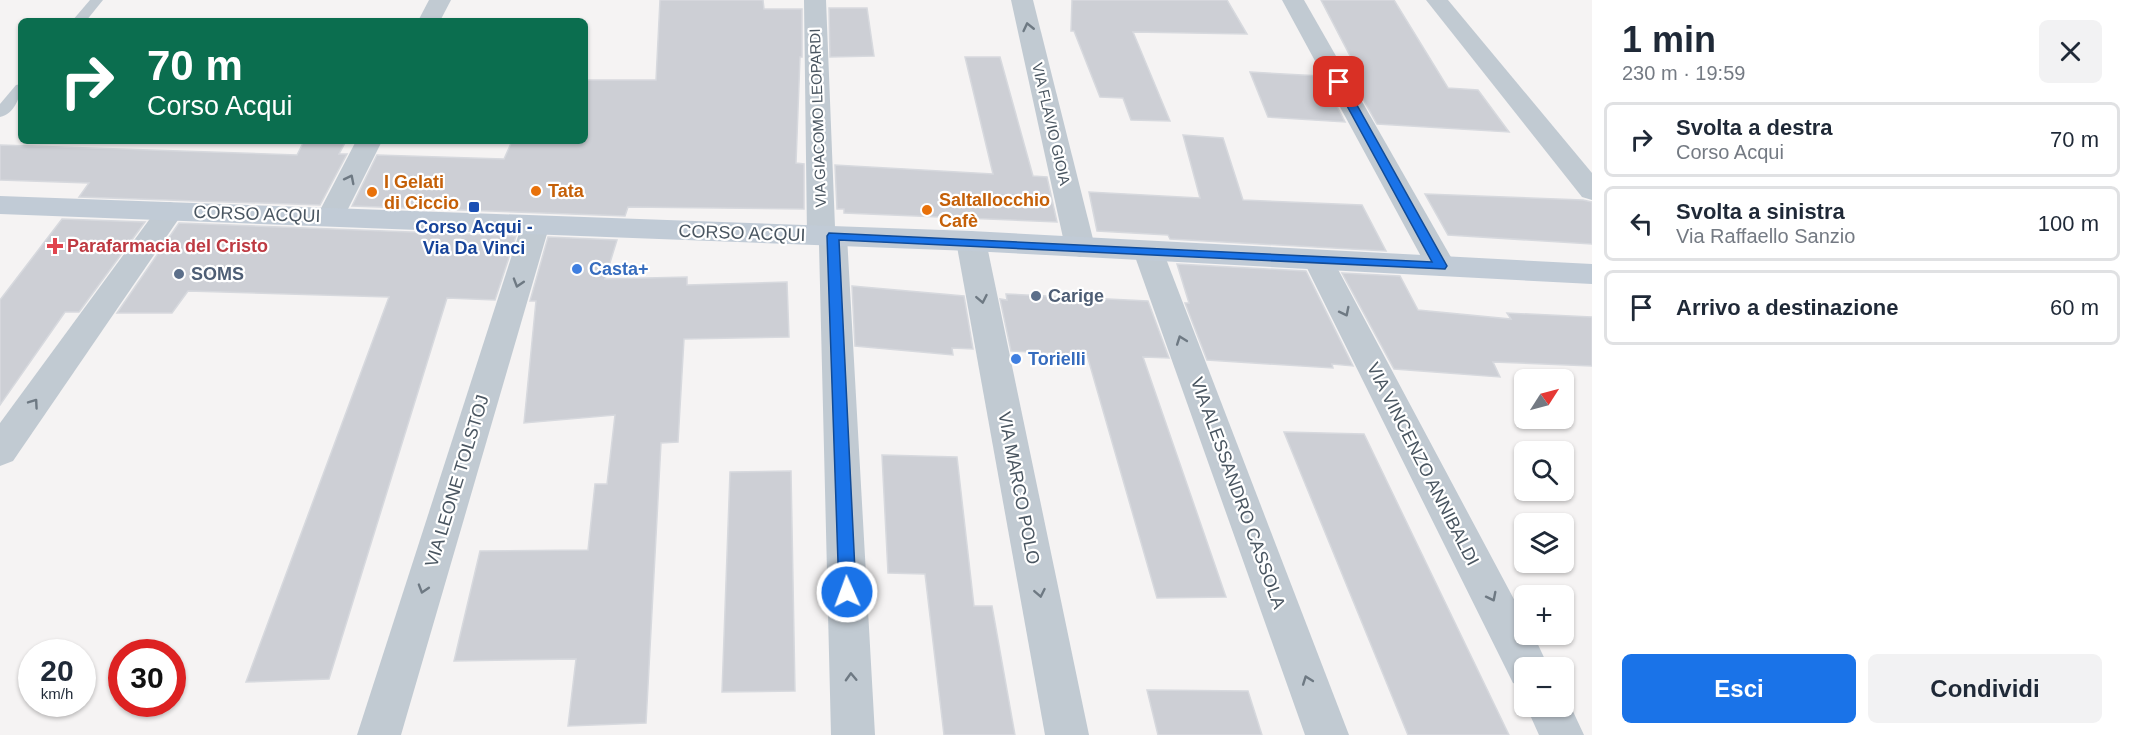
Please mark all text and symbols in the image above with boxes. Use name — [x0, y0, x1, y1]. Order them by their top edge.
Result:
text: 1 min — [1622, 19, 1716, 60]
button: close — [2039, 20, 2102, 83]
one-way arrow — [1023, 22, 1036, 32]
street label: VIA GIACOMO LEOPARDI — [806, 28, 829, 208]
icon: right — [48, 42, 126, 120]
text: 70 m — [147, 42, 243, 89]
pin — [1313, 56, 1364, 107]
street label: VIA FLAVIO GIOIA — [1029, 61, 1074, 187]
text: 230 m · 19:59 — [1622, 62, 1745, 84]
icon: arrive — [1322, 65, 1355, 98]
text: Corso Acqui — [147, 91, 293, 121]
text: Svolta a destra — [1676, 115, 1833, 140]
icon: right — [1625, 123, 1658, 156]
text: 70 m — [2050, 127, 2099, 152]
text: Corso Acqui — [1676, 141, 1784, 163]
place label: I Gelati di Ciccio — [384, 172, 459, 213]
one-way arrow — [342, 174, 354, 185]
place label: Tata — [548, 181, 585, 201]
marker: Tata — [529, 184, 543, 198]
marker: I Gelati di Ciccio — [365, 185, 379, 199]
place label: Saltallocchio Cafè — [939, 190, 1050, 231]
text: Svolta a sinistra — [1676, 199, 1845, 224]
marker: Corso Acqui - Via Da Vinci — [467, 200, 481, 214]
street label: CORSO ACQUI — [193, 202, 321, 226]
marker: Saltallocchio Cafè — [920, 203, 934, 217]
icon: left — [1625, 207, 1658, 240]
text: 100 m — [2038, 211, 2099, 236]
place label: Corso Acqui - Via Da Vinci — [415, 217, 533, 258]
street label: CORSO ACQUI — [678, 221, 806, 245]
text: Via Raffaello Sanzio — [1676, 225, 1855, 247]
place label: Parafarmacia del Cristo — [67, 236, 268, 256]
marker: Parafarmacia del Cristo — [48, 239, 62, 253]
place label: Casta+ — [589, 259, 649, 279]
marker: Casta+ — [570, 262, 584, 276]
place label: SOMS — [191, 264, 244, 284]
marker: SOMS — [172, 267, 186, 281]
one-way arrow — [513, 277, 525, 287]
place label: Carige — [1048, 286, 1104, 306]
marker: Carige — [1029, 289, 1043, 303]
icon: arrive — [1625, 291, 1658, 324]
one-way arrow — [975, 293, 988, 303]
text: Arrivo a destinazione — [1676, 295, 1899, 320]
text: 60 m — [2050, 295, 2099, 320]
one-way arrow — [1338, 305, 1349, 316]
one-way arrow — [1176, 335, 1188, 346]
place label: Torielli — [1028, 349, 1086, 369]
marker: Torielli — [1009, 352, 1023, 366]
street label: VIA VINCENZO ANNIBALDI — [1363, 359, 1483, 569]
north arrow — [1514, 369, 1574, 429]
map controls — [1514, 369, 1574, 717]
street label: VIA ALESSANDRO CASSOLA — [1187, 374, 1289, 612]
street label: VIA LEONE TOLSTOJ — [421, 392, 493, 570]
one-way arrow — [27, 399, 38, 410]
street label: VIA MARCO POLO — [994, 410, 1044, 566]
button: search — [1514, 441, 1574, 501]
button: layers — [1514, 513, 1574, 573]
position arrow — [815, 560, 879, 624]
one-way arrow — [418, 583, 431, 594]
button: + — [1514, 585, 1574, 645]
one-way arrow — [1033, 588, 1046, 598]
one-way arrow — [1484, 591, 1496, 602]
speed limit sign: 30 — [108, 639, 186, 717]
text: 20 — [40, 654, 74, 687]
button: Esci — [1622, 654, 1856, 723]
button: Condividi — [1868, 654, 2102, 723]
button: − — [1514, 657, 1574, 717]
one-way arrow — [844, 672, 857, 681]
one-way arrow — [1301, 675, 1314, 686]
text: km/h — [41, 685, 73, 702]

